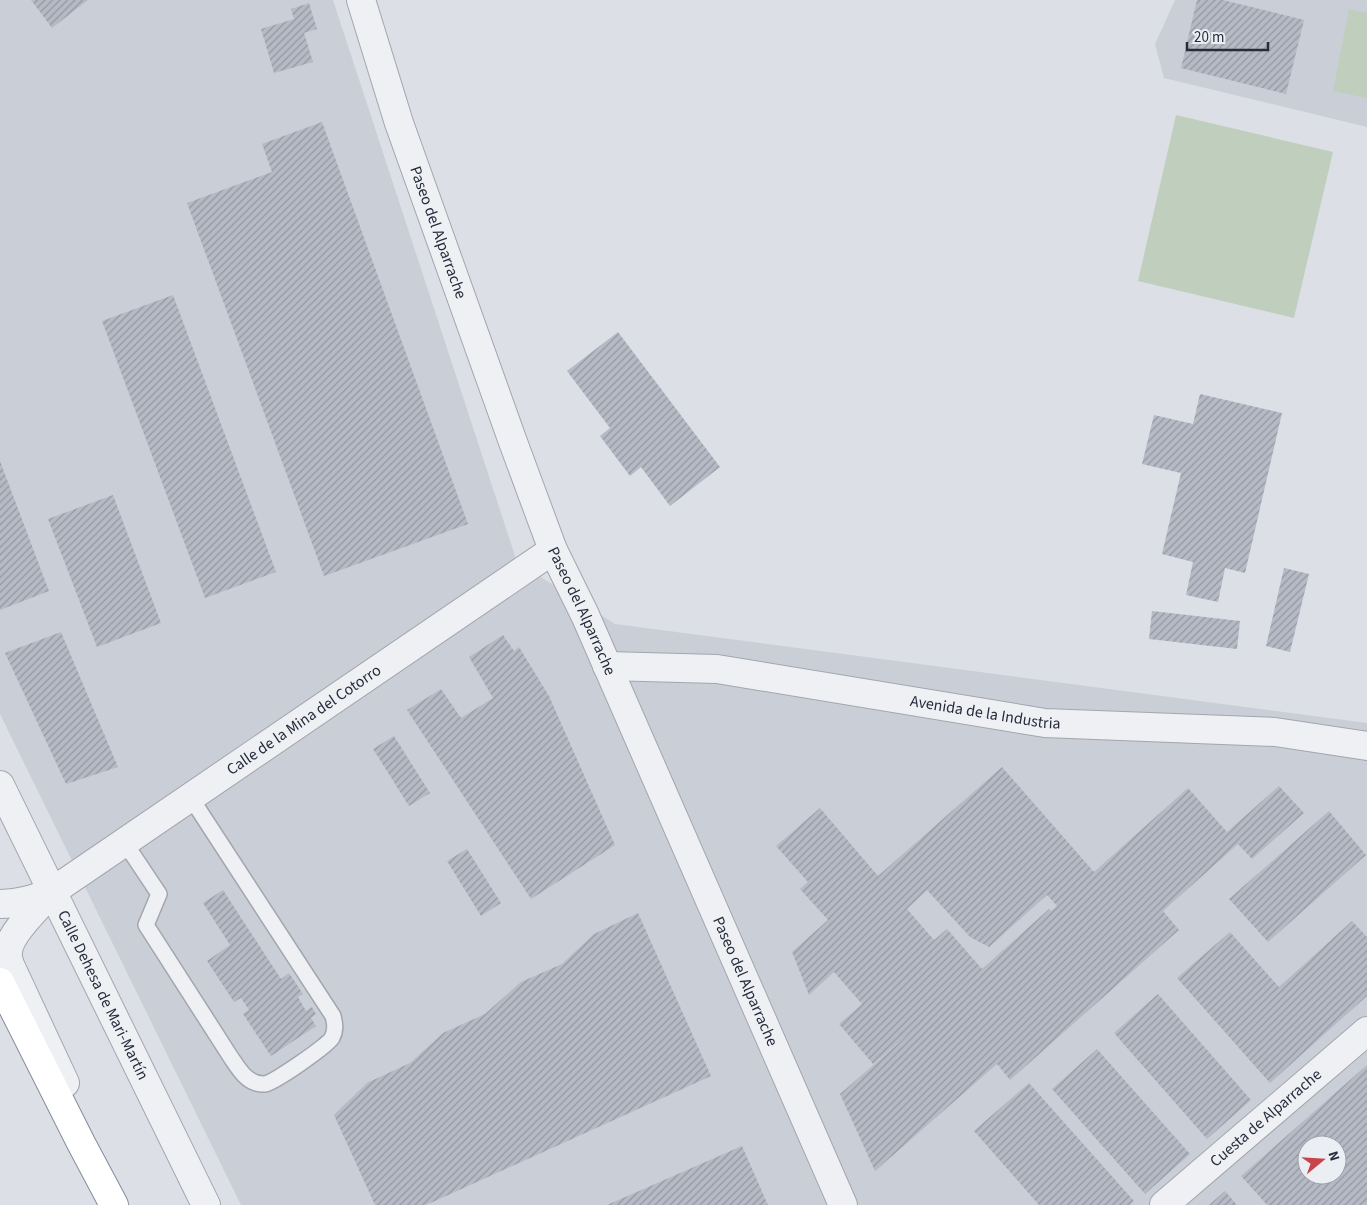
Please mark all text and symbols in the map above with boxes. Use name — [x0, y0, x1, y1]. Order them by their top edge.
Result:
scale bar — [1187, 20, 1268, 52]
text: 20 m — [1194, 27, 1224, 48]
street label: Paseo del Alparrache — [404, 163, 472, 302]
street label: Paseo del Alparrache — [542, 543, 621, 679]
street label: Calle de la Mina del Cotorro — [222, 659, 386, 781]
street label: Avenida de la Industria — [908, 690, 1061, 735]
street label: Calle Dehesa de Mari-Martín — [52, 906, 154, 1084]
street label: Paseo del Alparrache — [707, 913, 783, 1050]
street label: Cuesta de Alparrache — [1205, 1064, 1326, 1172]
north arrow — [1297, 1135, 1347, 1185]
text: N — [1322, 1149, 1344, 1164]

